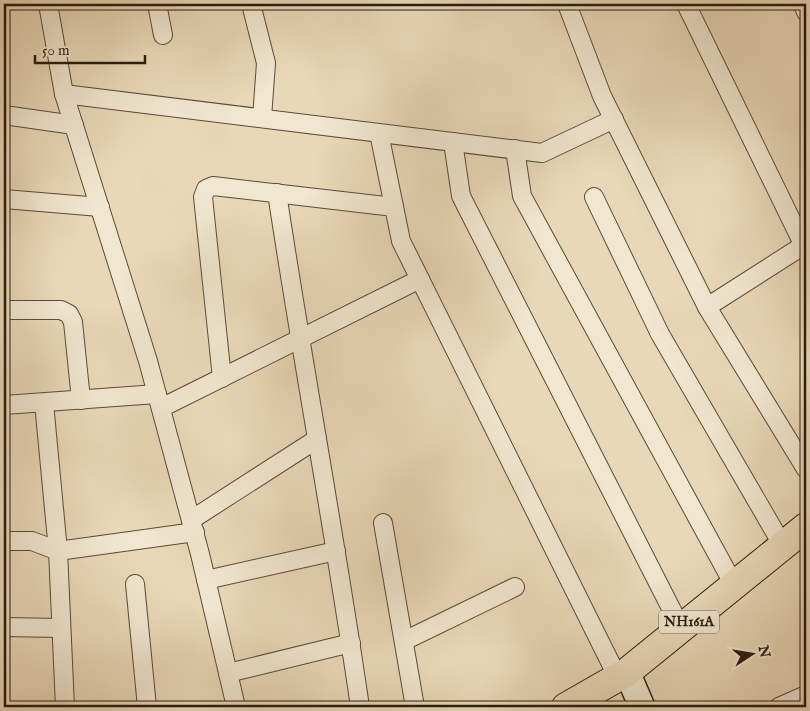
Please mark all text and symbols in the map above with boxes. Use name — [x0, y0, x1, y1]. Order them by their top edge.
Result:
scale bar — [35, 32, 145, 64]
text: 50 m — [42, 41, 70, 60]
road number: NH161A — [659, 610, 719, 634]
north arrow — [728, 628, 778, 678]
text: N — [753, 643, 774, 659]

